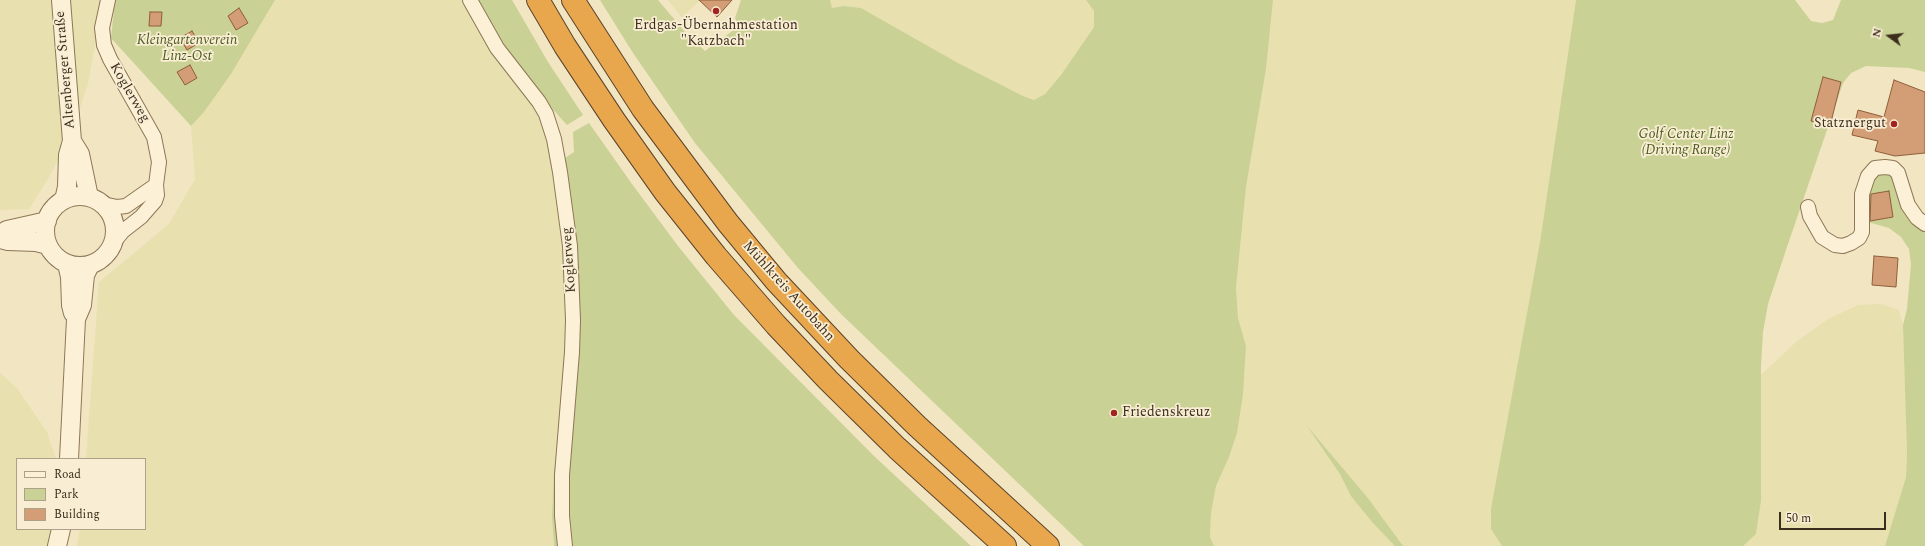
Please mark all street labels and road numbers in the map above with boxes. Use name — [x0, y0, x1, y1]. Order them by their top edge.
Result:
street label: Altenberger Straße — [52, 10, 80, 130]
street label: Koglerweg — [105, 60, 153, 126]
street label: Koglerweg — [559, 226, 581, 294]
street label: Mühlkreis Autobahn — [739, 238, 837, 346]

